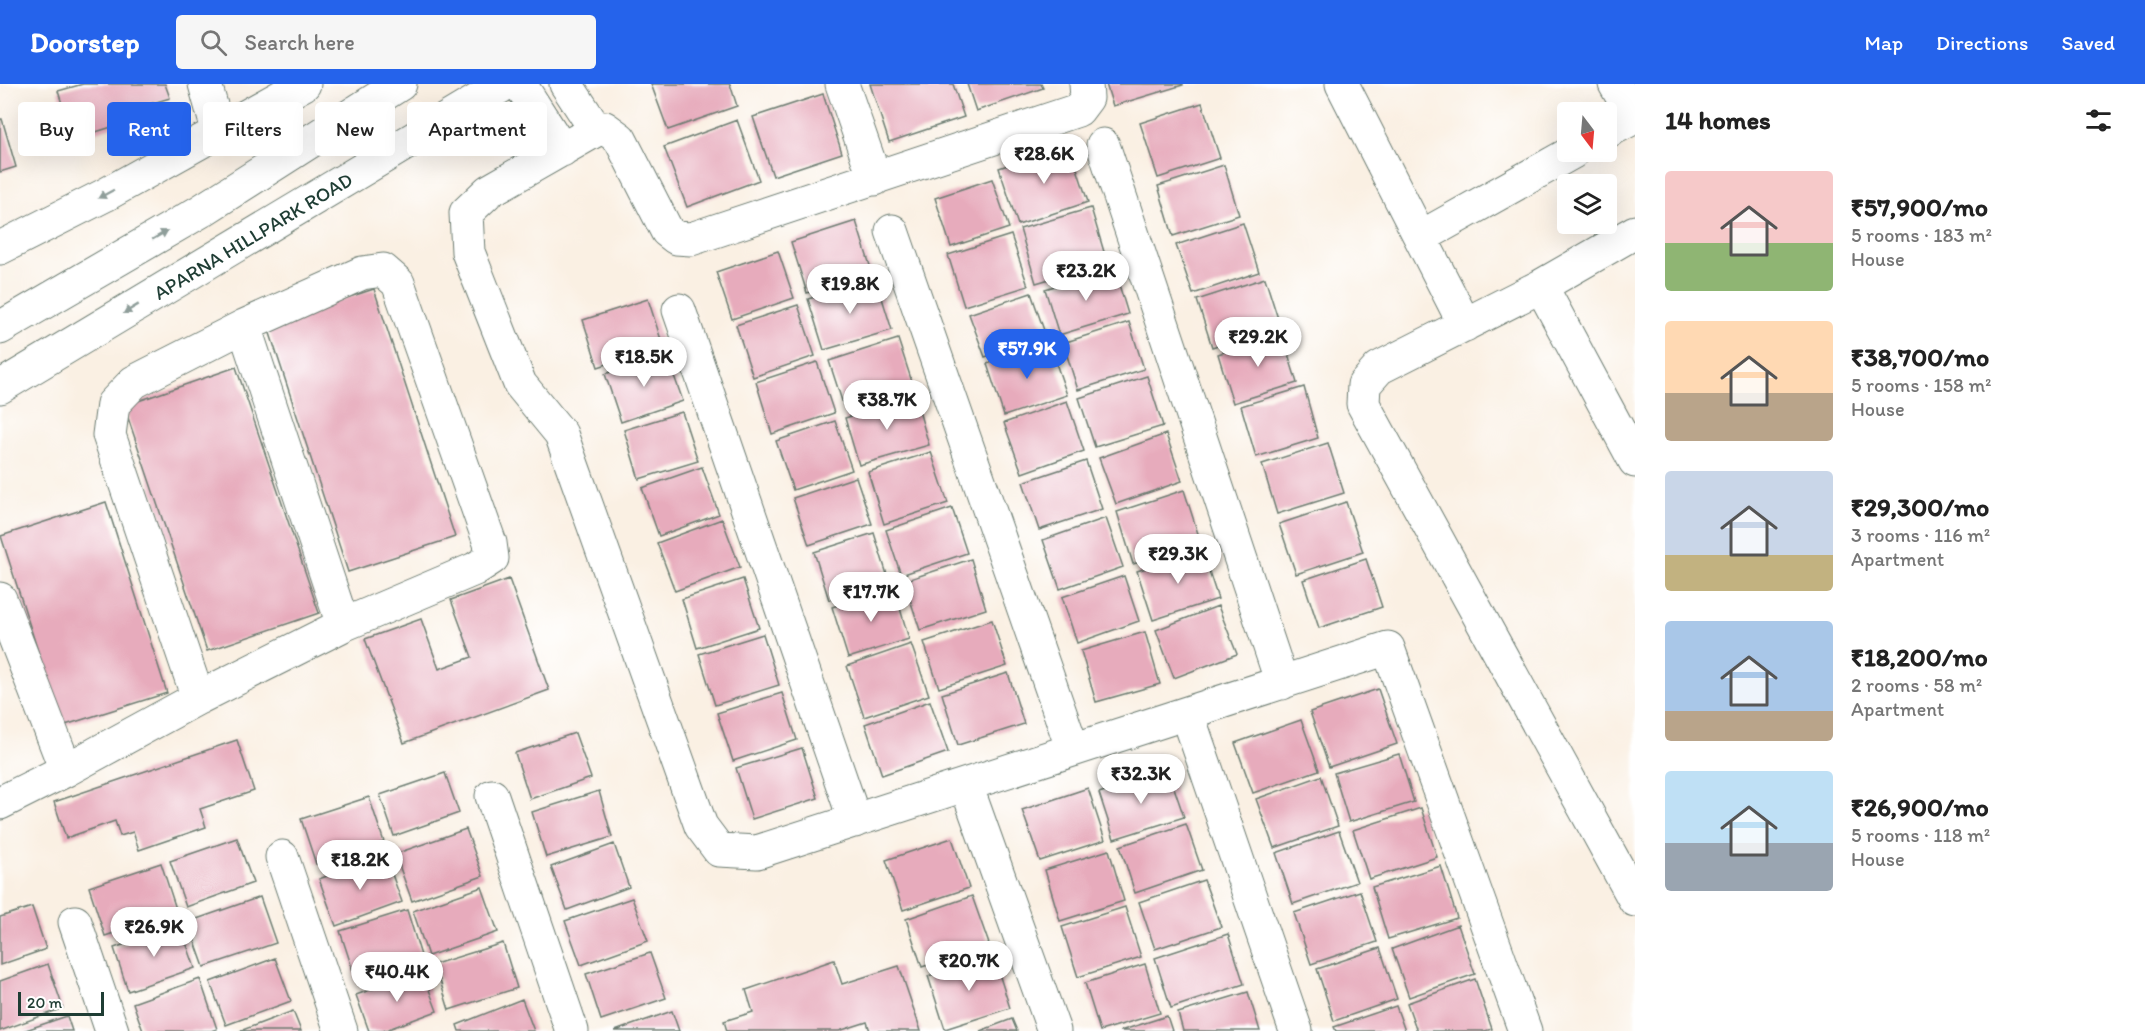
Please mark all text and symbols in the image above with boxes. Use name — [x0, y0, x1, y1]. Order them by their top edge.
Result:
search box — [176, 15, 596, 69]
text: Doorstep — [30, 25, 140, 59]
icon: search — [197, 26, 230, 59]
text: Search here — [245, 29, 355, 56]
text: Map — [1865, 30, 1903, 55]
text: Directions — [1936, 30, 2028, 55]
text: Saved — [2061, 30, 2115, 55]
chip: Buy — [18, 102, 95, 156]
chip: Rent — [107, 102, 191, 156]
chip: Filters — [203, 102, 303, 156]
chip: New — [315, 102, 395, 156]
chip: Apartment — [407, 102, 547, 156]
north arrow — [1557, 102, 1617, 162]
map controls — [1557, 102, 1617, 234]
text: 14 homes — [1665, 104, 1771, 136]
icon: filters — [2082, 104, 2115, 137]
pin: ₹28.6K — [995, 134, 1093, 185]
text: ₹28.6K — [1014, 141, 1074, 165]
street label: APARNA HILLPARK ROAD — [149, 167, 357, 305]
button: layers — [1557, 174, 1617, 234]
one-way arrow — [97, 189, 115, 199]
text: ₹57,900/mo — [1851, 191, 1988, 223]
icon: home — [1713, 195, 1785, 267]
text: 5 rooms · 183 m² — [1851, 223, 1992, 247]
one-way arrow — [152, 230, 168, 241]
text: House — [1851, 247, 1905, 271]
pin: ₹23.2K — [1037, 251, 1135, 302]
text: ₹23.2K — [1056, 258, 1116, 282]
pin: ₹19.8K — [801, 264, 899, 315]
text: ₹19.8K — [821, 271, 879, 295]
one-way arrow — [123, 304, 139, 315]
pin: ₹29.2K — [1209, 317, 1307, 368]
text: ₹29.2K — [1229, 324, 1287, 348]
pin: ₹57.9K — [978, 329, 1076, 380]
text: ₹57.9K — [998, 336, 1056, 360]
pin: ₹18.5K — [595, 337, 693, 388]
text: ₹38,700/mo — [1851, 341, 1989, 373]
text: ₹18.5K — [615, 344, 673, 368]
icon: home — [1713, 345, 1785, 417]
text: 5 rooms · 158 m² — [1851, 373, 1992, 397]
pin: ₹38.7K — [838, 380, 936, 431]
text: ₹38.7K — [857, 387, 917, 411]
text: House — [1851, 397, 1905, 421]
text: ₹29,300/mo — [1851, 491, 1989, 523]
icon: home — [1713, 495, 1785, 567]
text: 3 rooms · 116 m² — [1851, 523, 1990, 547]
pin: ₹29.3K — [1129, 534, 1227, 585]
text: ₹29.3K — [1148, 541, 1208, 565]
text: Apartment — [1851, 547, 1944, 571]
pin: ₹17.7K — [822, 572, 920, 623]
text: ₹17.7K — [843, 579, 899, 603]
text: ₹18,200/mo — [1851, 641, 1988, 673]
icon: home — [1713, 645, 1785, 717]
text: 2 rooms · 58 m² — [1851, 673, 1982, 697]
text: Apartment — [1851, 697, 1944, 721]
pin: ₹32.3K — [1092, 754, 1190, 805]
text: ₹32.3K — [1111, 761, 1171, 785]
text: ₹26,900/mo — [1851, 791, 1989, 823]
icon: home — [1713, 795, 1785, 867]
text: 5 rooms · 118 m² — [1851, 823, 1990, 847]
pin: ₹18.2K — [311, 840, 409, 891]
text: ₹18.2K — [331, 847, 389, 871]
text: House — [1851, 847, 1905, 871]
pin: ₹26.9K — [105, 907, 203, 958]
text: ₹26.9K — [124, 914, 184, 938]
pin: ₹20.7K — [920, 941, 1018, 992]
text: ₹20.7K — [939, 948, 999, 972]
pin: ₹40.4K — [348, 952, 446, 1003]
text: ₹40.4K — [365, 959, 429, 983]
scale bar — [18, 989, 104, 1016]
text: 20 m — [27, 993, 62, 1012]

